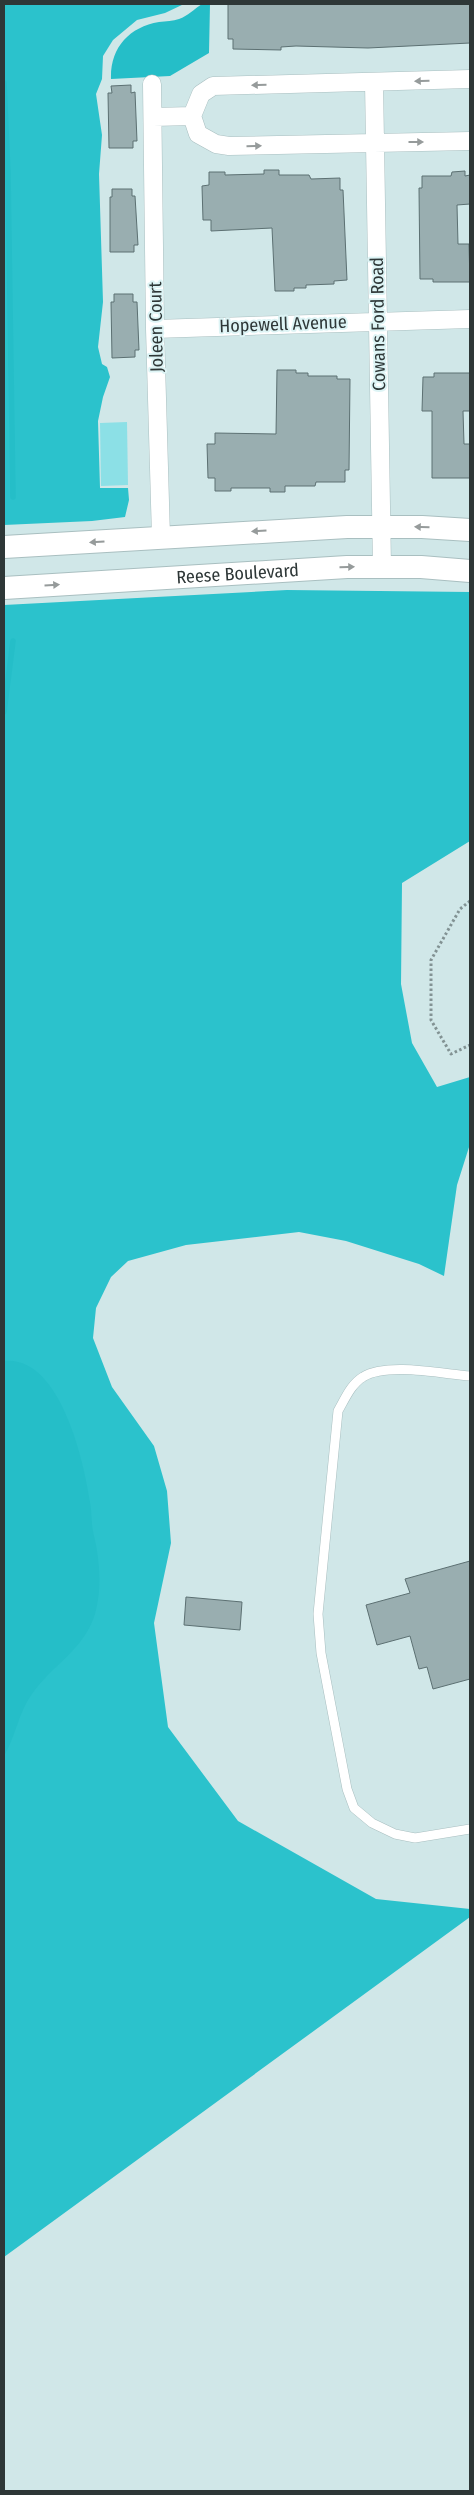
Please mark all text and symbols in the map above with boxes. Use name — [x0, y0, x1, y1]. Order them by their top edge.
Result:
one-way arrow — [413, 77, 429, 85]
one-way arrow — [251, 81, 267, 89]
one-way arrow — [408, 138, 424, 146]
one-way arrow — [246, 141, 262, 149]
street label: Cowans Ford Road — [366, 257, 390, 391]
street label: Joleen Court — [144, 282, 168, 372]
street label: Hopewell Avenue — [219, 311, 347, 337]
one-way arrow — [413, 523, 429, 531]
one-way arrow — [251, 528, 267, 536]
one-way arrow — [89, 538, 105, 546]
street label: Reese Boulevard — [176, 559, 299, 588]
one-way arrow — [339, 563, 355, 571]
one-way arrow — [45, 580, 61, 588]

